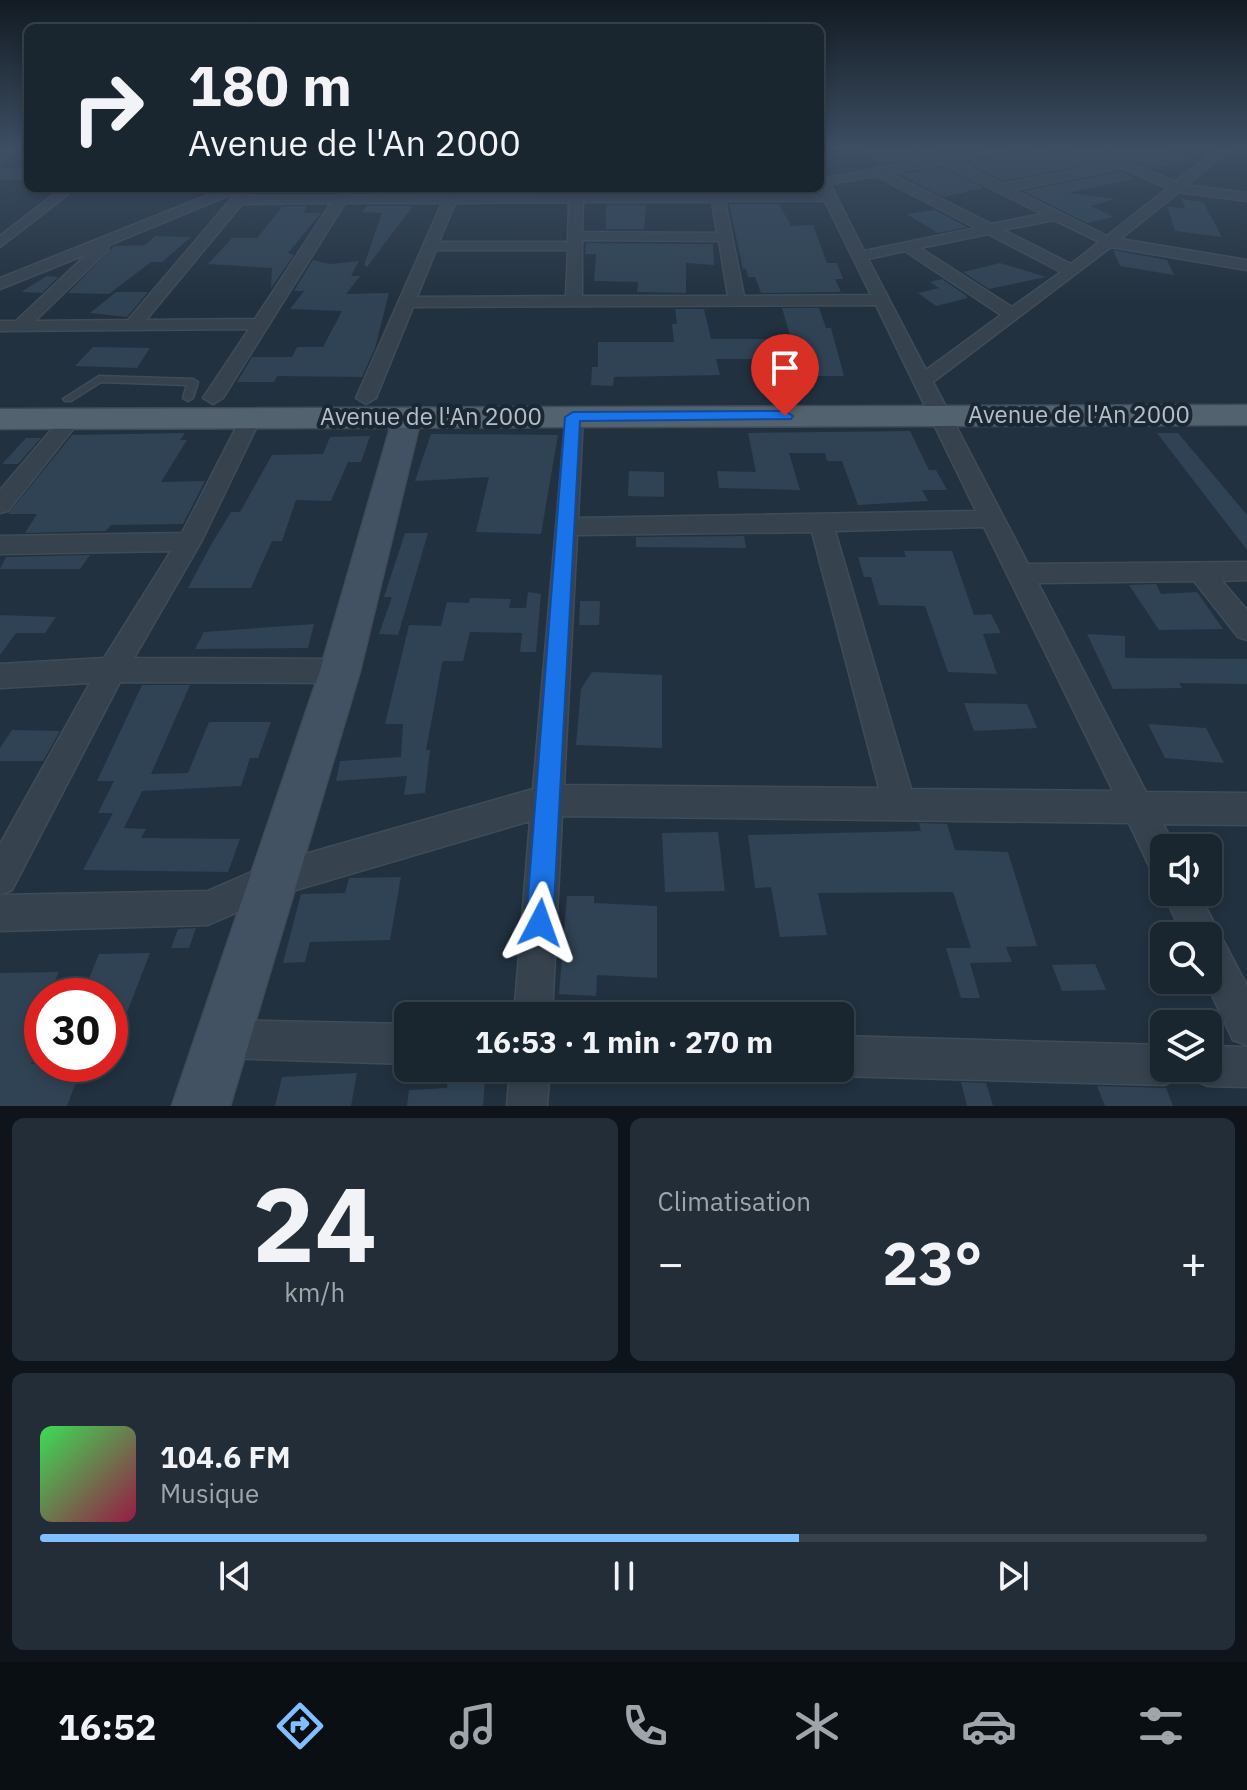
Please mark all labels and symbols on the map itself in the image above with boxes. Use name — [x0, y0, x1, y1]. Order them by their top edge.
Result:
pin — [751, 334, 819, 416]
street label: Avenue de l'An 2000 — [968, 398, 1190, 430]
street label: Avenue de l'An 2000 — [320, 400, 542, 432]
position arrow — [498, 881, 582, 965]
speed limit sign: 30 — [24, 978, 128, 1082]

